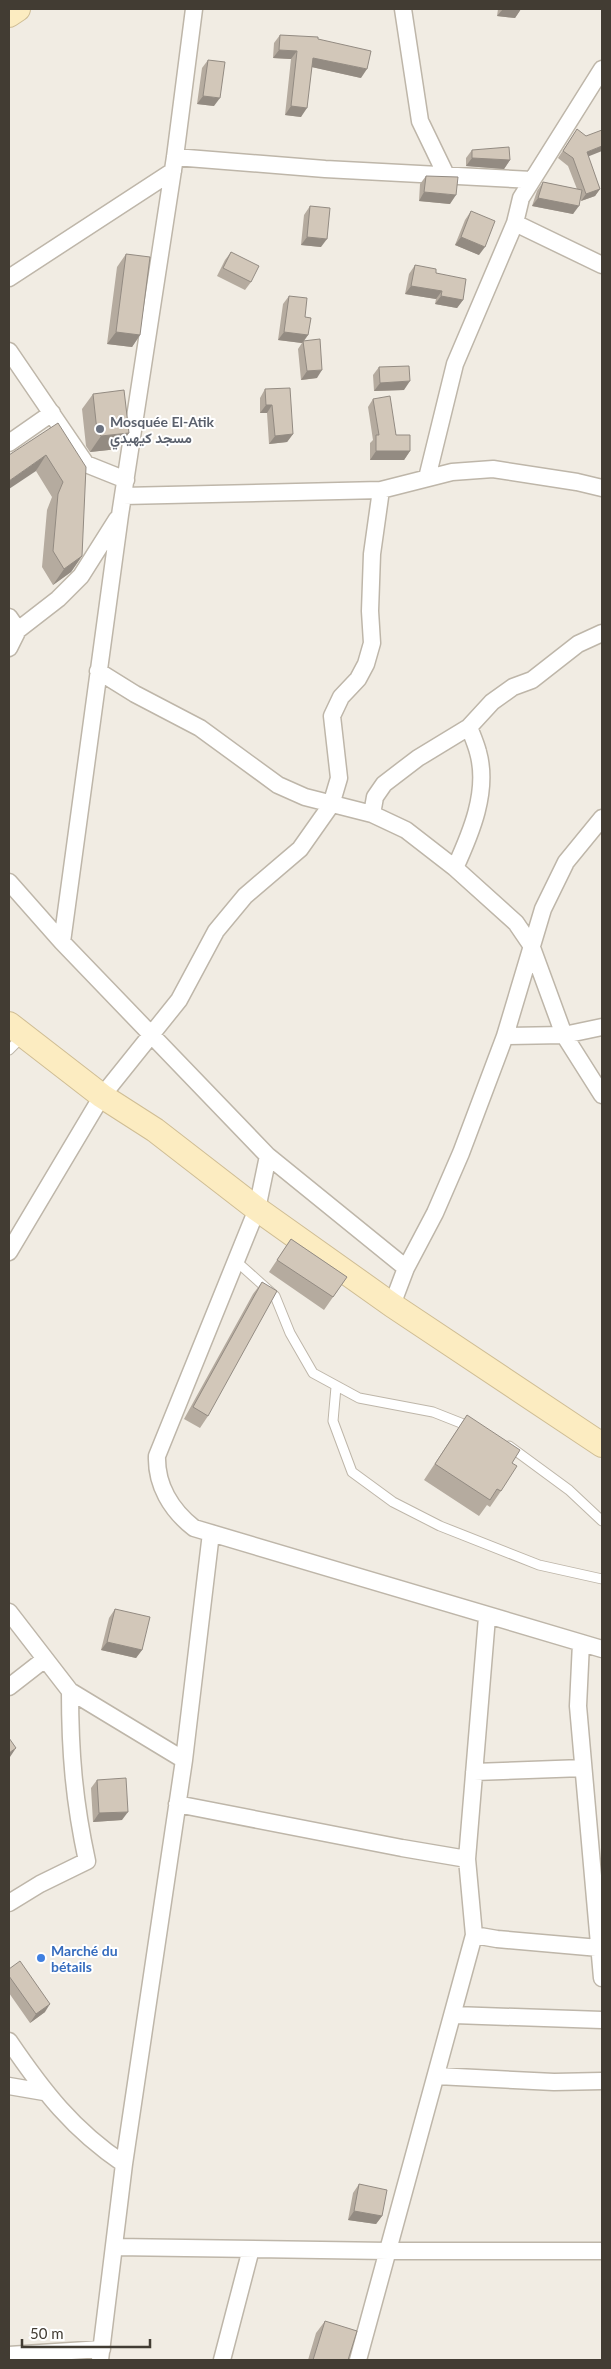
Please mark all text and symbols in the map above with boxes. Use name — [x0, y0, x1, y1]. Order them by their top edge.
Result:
place label: Mosquée El-Atik مسجد كيهيدي — [110, 413, 214, 450]
marker: Mosquée El-Atik مسجد كيهيدي — [94, 423, 106, 435]
place label: Marché du bétails — [51, 1942, 118, 1975]
marker: Marché du bétails — [35, 1952, 47, 1964]
scale bar — [22, 2316, 150, 2348]
text: 50 m — [30, 2324, 64, 2342]

